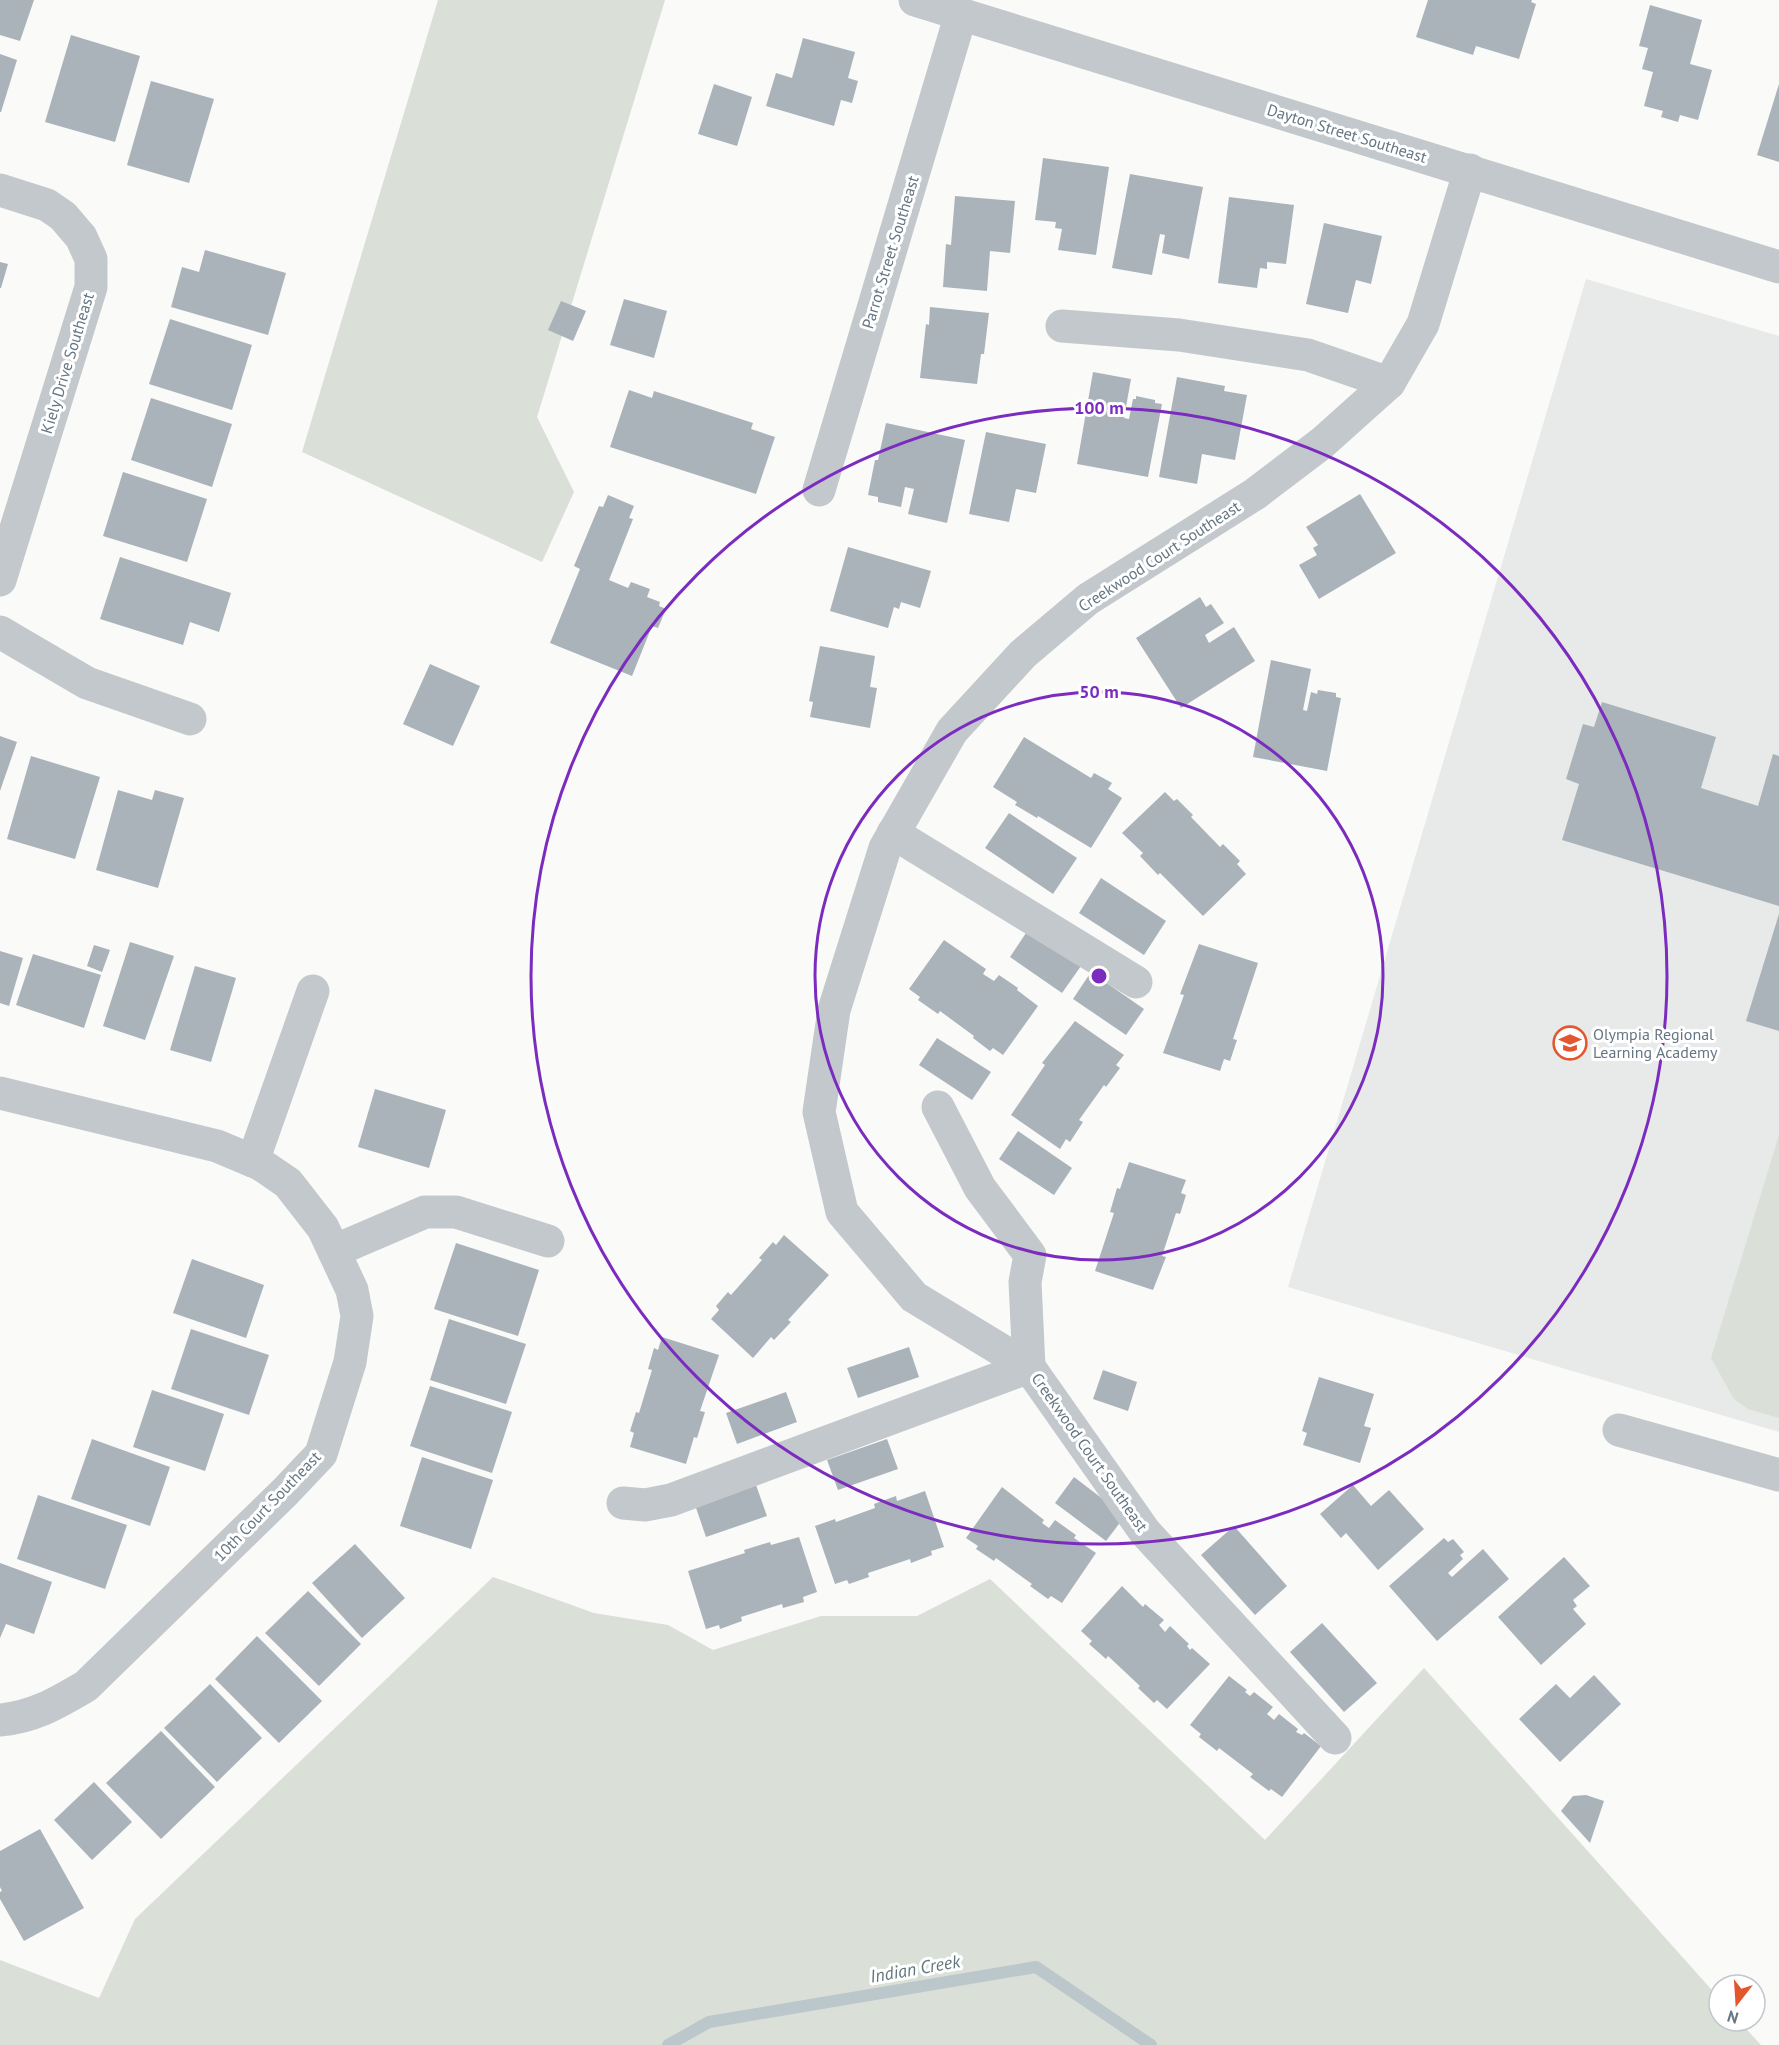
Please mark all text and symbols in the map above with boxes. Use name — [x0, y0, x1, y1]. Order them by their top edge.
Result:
street label: Dayton Street Southeast — [1265, 99, 1430, 167]
street label: Parrot Street Southeast — [857, 173, 923, 331]
street label: Kiely Drive Southeast — [36, 290, 98, 436]
text: 100 m — [1074, 396, 1124, 419]
street label: Creekwood Court Southeast — [1074, 496, 1244, 616]
text: 50 m — [1079, 680, 1119, 703]
centre of rings — [1089, 966, 1109, 986]
place label: Olympia Regional Learning Academy — [1593, 1024, 1718, 1062]
school or university icon: Olympia Regional Learning Academy — [1552, 1025, 1588, 1061]
street label: Creekwood Court Southeast — [1028, 1369, 1153, 1536]
street label: 10th Court Southeast — [209, 1446, 325, 1565]
water label: Indian Creek — [868, 1949, 963, 1988]
north arrow — [1707, 1973, 1767, 2033]
text: N — [1725, 2006, 1741, 2028]

